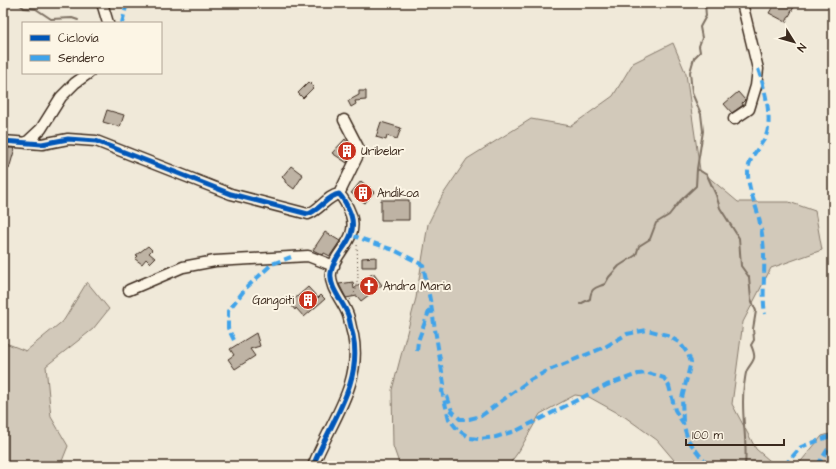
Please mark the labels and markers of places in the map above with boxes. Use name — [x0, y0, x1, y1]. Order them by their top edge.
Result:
building icon: Uribelar — [336, 140, 358, 162]
place label: Uribelar — [361, 143, 404, 160]
building icon: Andikoa — [352, 182, 374, 204]
place label: Andikoa — [377, 185, 419, 202]
church icon: Andra Maria — [358, 275, 380, 297]
place label: Andra Maria — [383, 278, 451, 295]
building icon: Gangoiti — [297, 289, 319, 311]
place label: Gangoiti — [252, 292, 294, 310]

